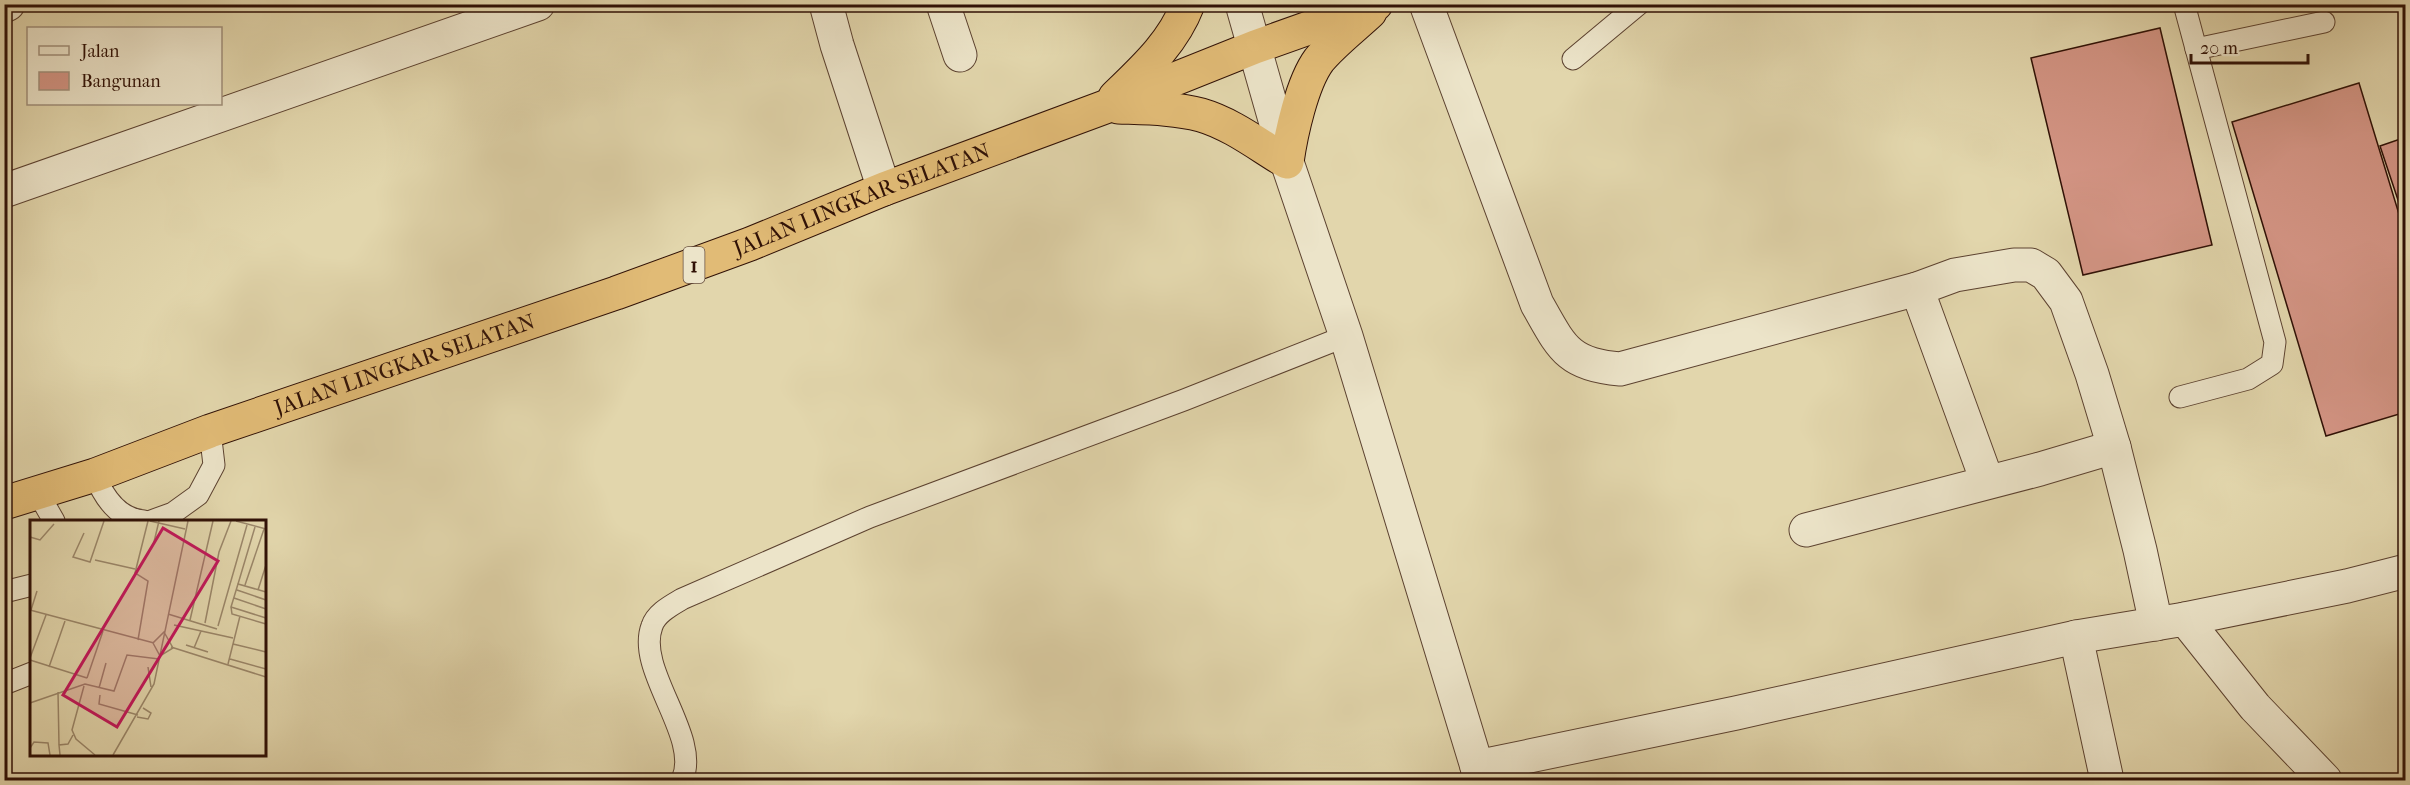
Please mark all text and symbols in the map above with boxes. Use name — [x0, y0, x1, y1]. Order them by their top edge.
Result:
legend — [27, 27, 222, 105]
scale bar — [2191, 27, 2308, 65]
text: 20 m — [2200, 38, 2238, 59]
text: Jalan — [79, 41, 120, 62]
text: Bangunan — [81, 71, 161, 92]
street label: JALAN LINGKAR SELATAN — [728, 138, 994, 263]
road number: 1 — [684, 247, 704, 283]
street label: JALAN LINGKAR SELATAN — [269, 308, 539, 422]
inset map — [30, 520, 266, 755]

